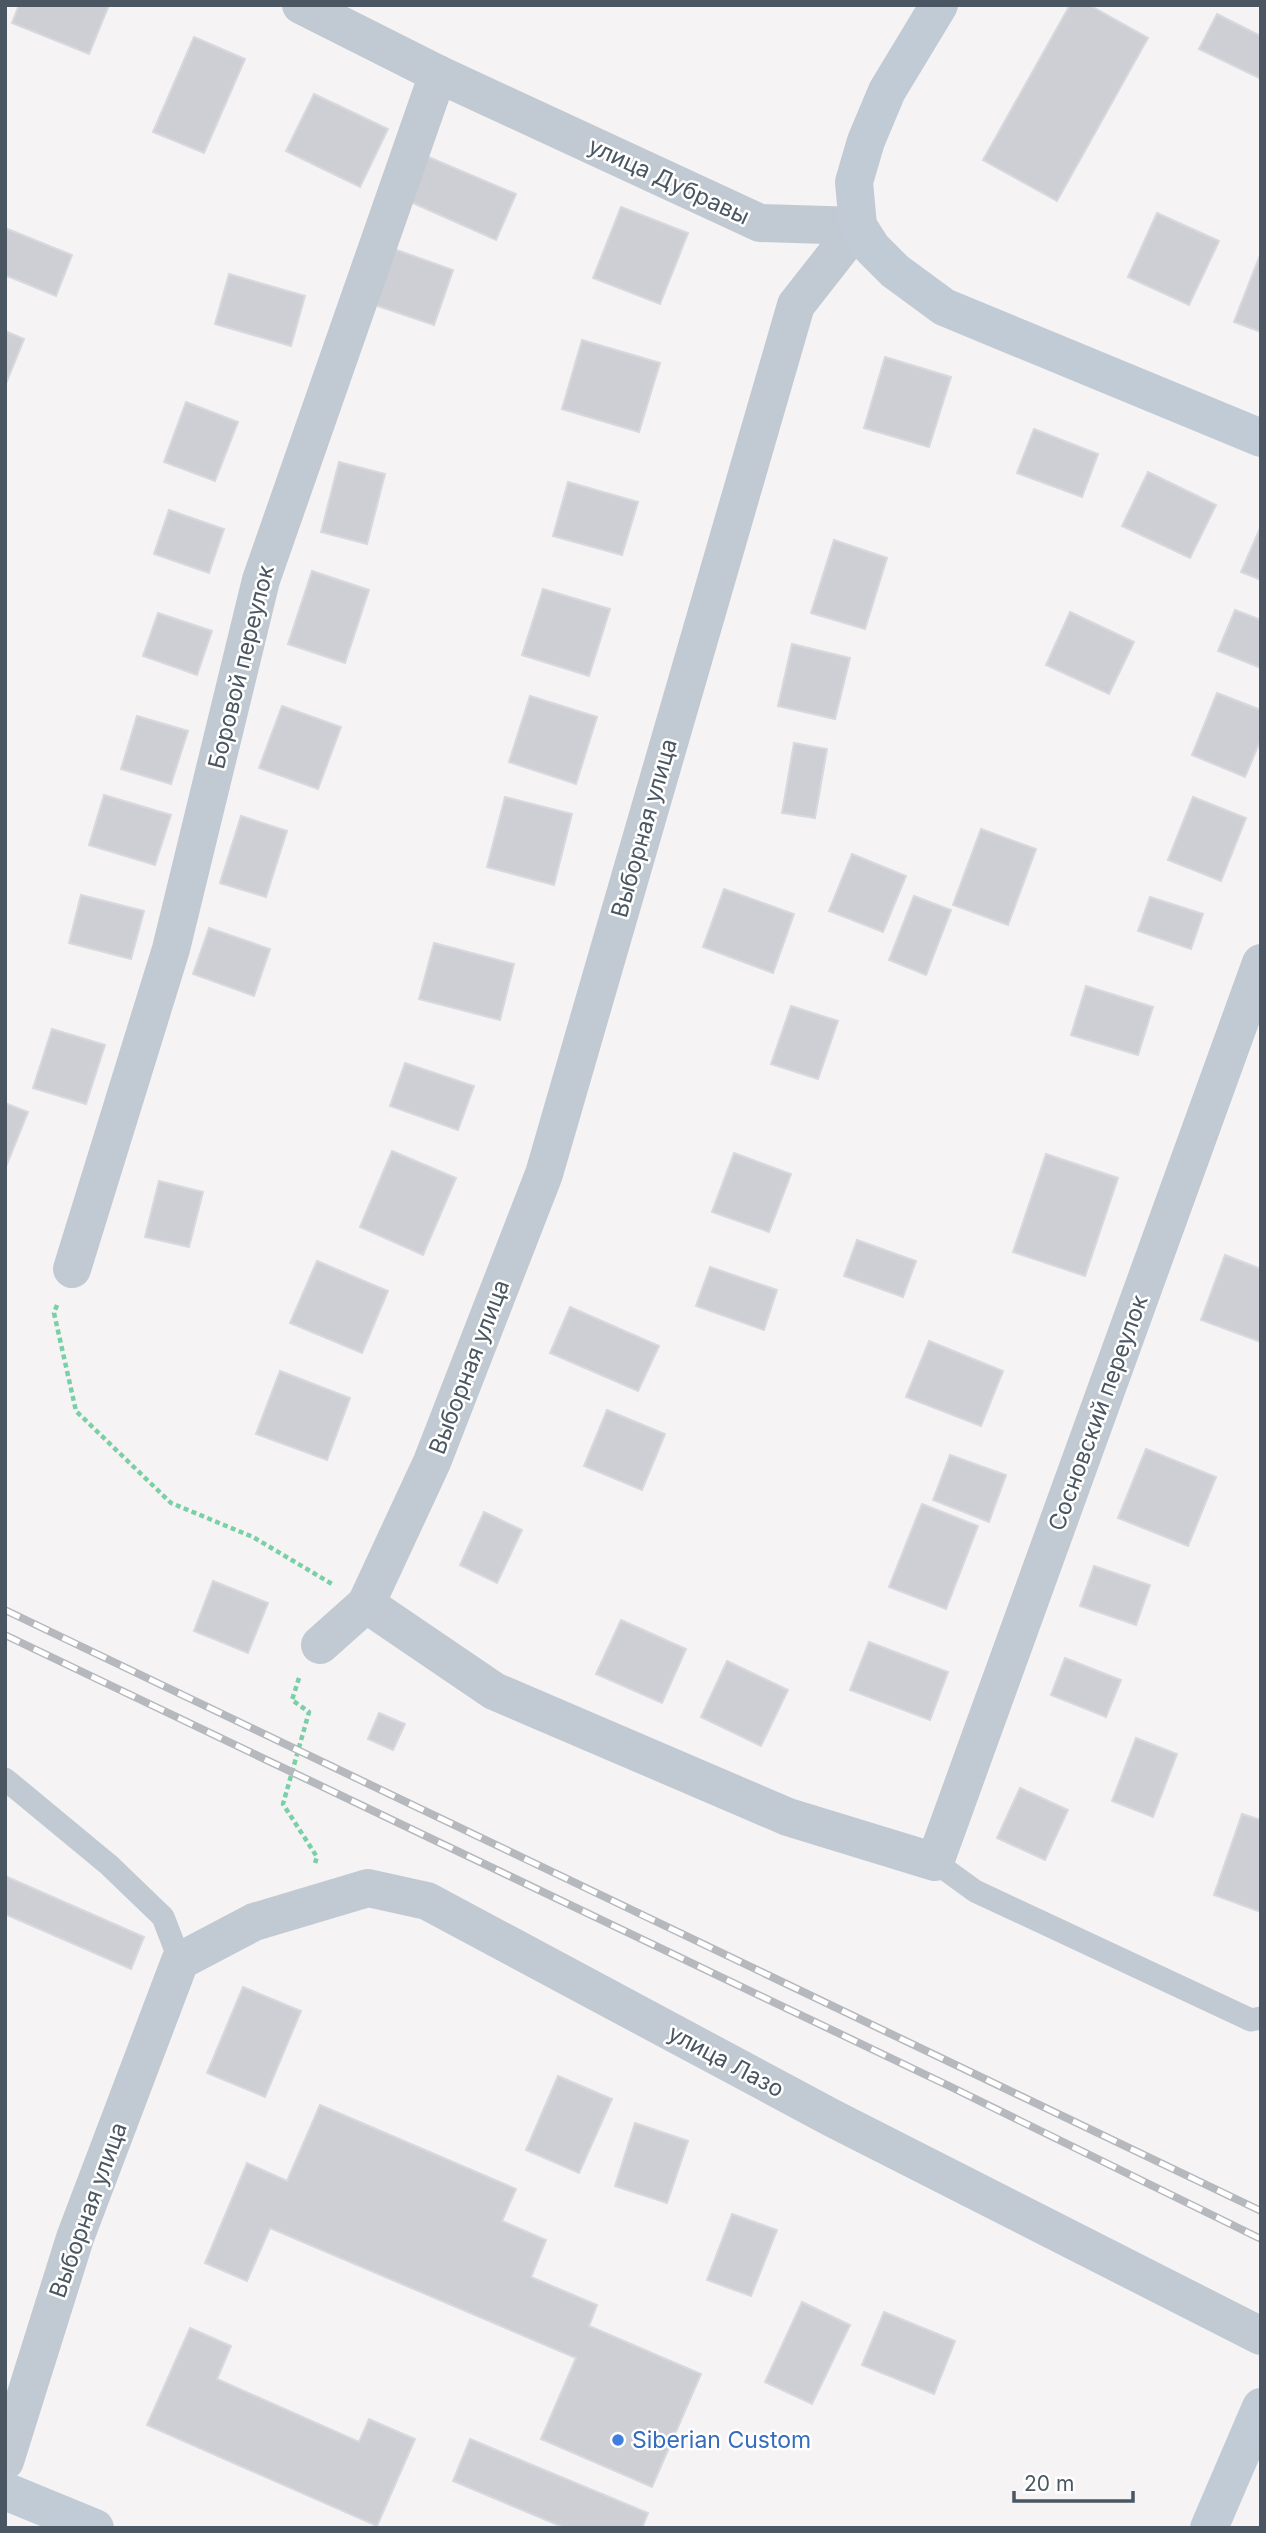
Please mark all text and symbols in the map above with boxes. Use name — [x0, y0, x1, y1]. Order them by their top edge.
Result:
street label: улица Дубравы — [584, 131, 754, 231]
street label: Боровой переулок — [202, 562, 280, 772]
street label: Выборная улица — [605, 735, 683, 921]
street label: Выборная улица — [423, 1276, 515, 1458]
street label: Сосновский переулок — [1042, 1291, 1154, 1535]
street label: улица Лазо — [663, 2019, 789, 2103]
street label: Выборная улица — [43, 2118, 133, 2302]
place label: Siberian Custom — [632, 2426, 811, 2454]
marker: Siberian Custom — [610, 2432, 626, 2448]
scale bar — [1014, 2460, 1133, 2504]
text: 20 m — [1024, 2471, 1074, 2496]

